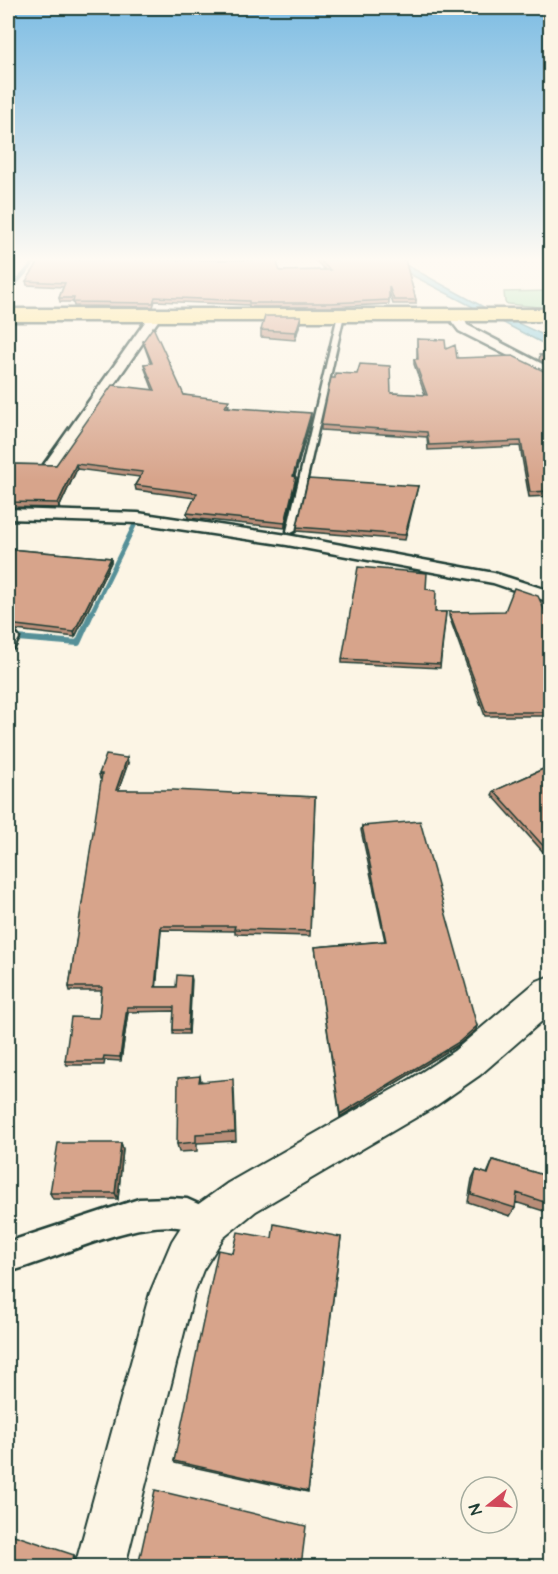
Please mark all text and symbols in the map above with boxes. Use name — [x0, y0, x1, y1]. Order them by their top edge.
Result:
north arrow — [459, 1475, 519, 1535]
text: N — [464, 1501, 488, 1517]

